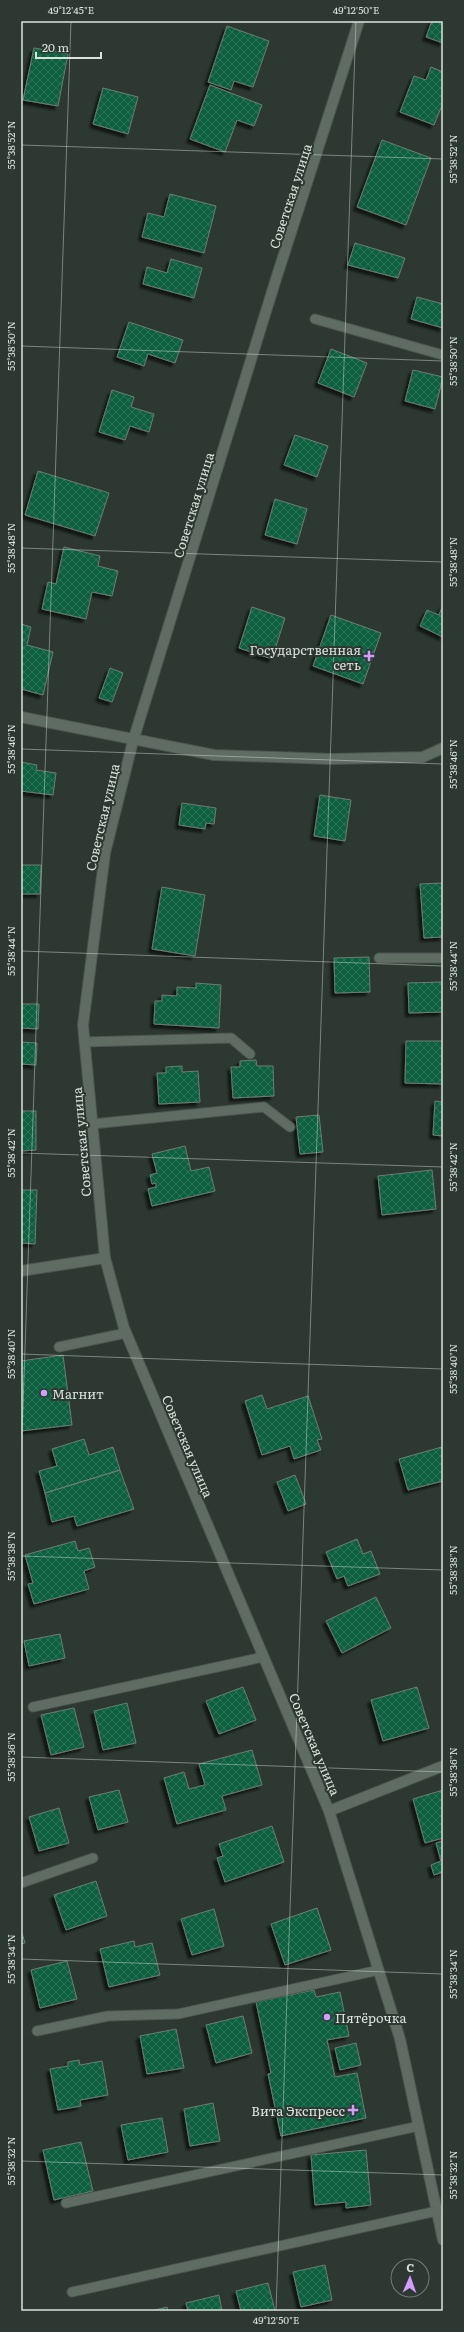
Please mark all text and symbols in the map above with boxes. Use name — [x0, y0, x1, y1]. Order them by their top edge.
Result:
text: 49°12'45"E — [48, 2, 94, 17]
text: 49°12'50"E — [333, 2, 379, 17]
scale bar — [36, 34, 101, 60]
text: 20 m — [42, 38, 69, 56]
text: 55°38'52"N — [3, 121, 18, 170]
text: 55°38'52"N — [445, 135, 460, 184]
street label: Советская улица — [264, 141, 316, 251]
text: 55°38'50"N — [3, 321, 18, 371]
text: 55°38'50"N — [445, 336, 460, 386]
street label: Советская улица — [168, 450, 218, 560]
text: 55°38'48"N — [3, 523, 18, 573]
text: 55°38'48"N — [445, 537, 460, 587]
place label: Государственная сеть — [250, 640, 361, 674]
marker: Государственная сеть — [364, 651, 374, 661]
text: 55°38'46"N — [3, 724, 18, 774]
text: 55°38'46"N — [445, 739, 460, 789]
street label: Советская улица — [80, 761, 124, 873]
text: 55°38'44"N — [3, 926, 18, 976]
text: 55°38'44"N — [445, 941, 460, 991]
street label: Советская улица — [67, 1087, 95, 1197]
text: 55°38'42"N — [3, 1128, 18, 1178]
text: 55°38'42"N — [445, 1142, 460, 1192]
text: 55°38'40"N — [3, 1329, 18, 1379]
text: 55°38'40"N — [445, 1344, 460, 1394]
place label: Магнит — [52, 1384, 104, 1403]
marker: Магнит — [39, 1388, 49, 1398]
street label: Советская улица — [158, 1392, 218, 1500]
text: 55°38'38"N — [3, 1531, 18, 1581]
text: 55°38'38"N — [445, 1545, 460, 1595]
street label: Советская улица — [285, 1690, 345, 1798]
text: 55°38'36"N — [3, 1732, 18, 1782]
text: 55°38'36"N — [445, 1747, 460, 1797]
text: 55°38'34"N — [3, 1934, 18, 1984]
text: 55°38'34"N — [445, 1949, 460, 1999]
place label: Пятёрочка — [335, 2008, 407, 2027]
marker: Пятёрочка — [322, 2012, 332, 2022]
place label: Вита Экспресс — [251, 2101, 345, 2120]
marker: Вита Экспресс — [348, 2105, 358, 2115]
text: 55°38'32"N — [3, 2136, 18, 2186]
text: 55°38'32"N — [445, 2150, 460, 2200]
north arrow — [390, 2258, 430, 2298]
text: С — [406, 2259, 415, 2275]
text: 49°12'50"E — [253, 2312, 299, 2327]

